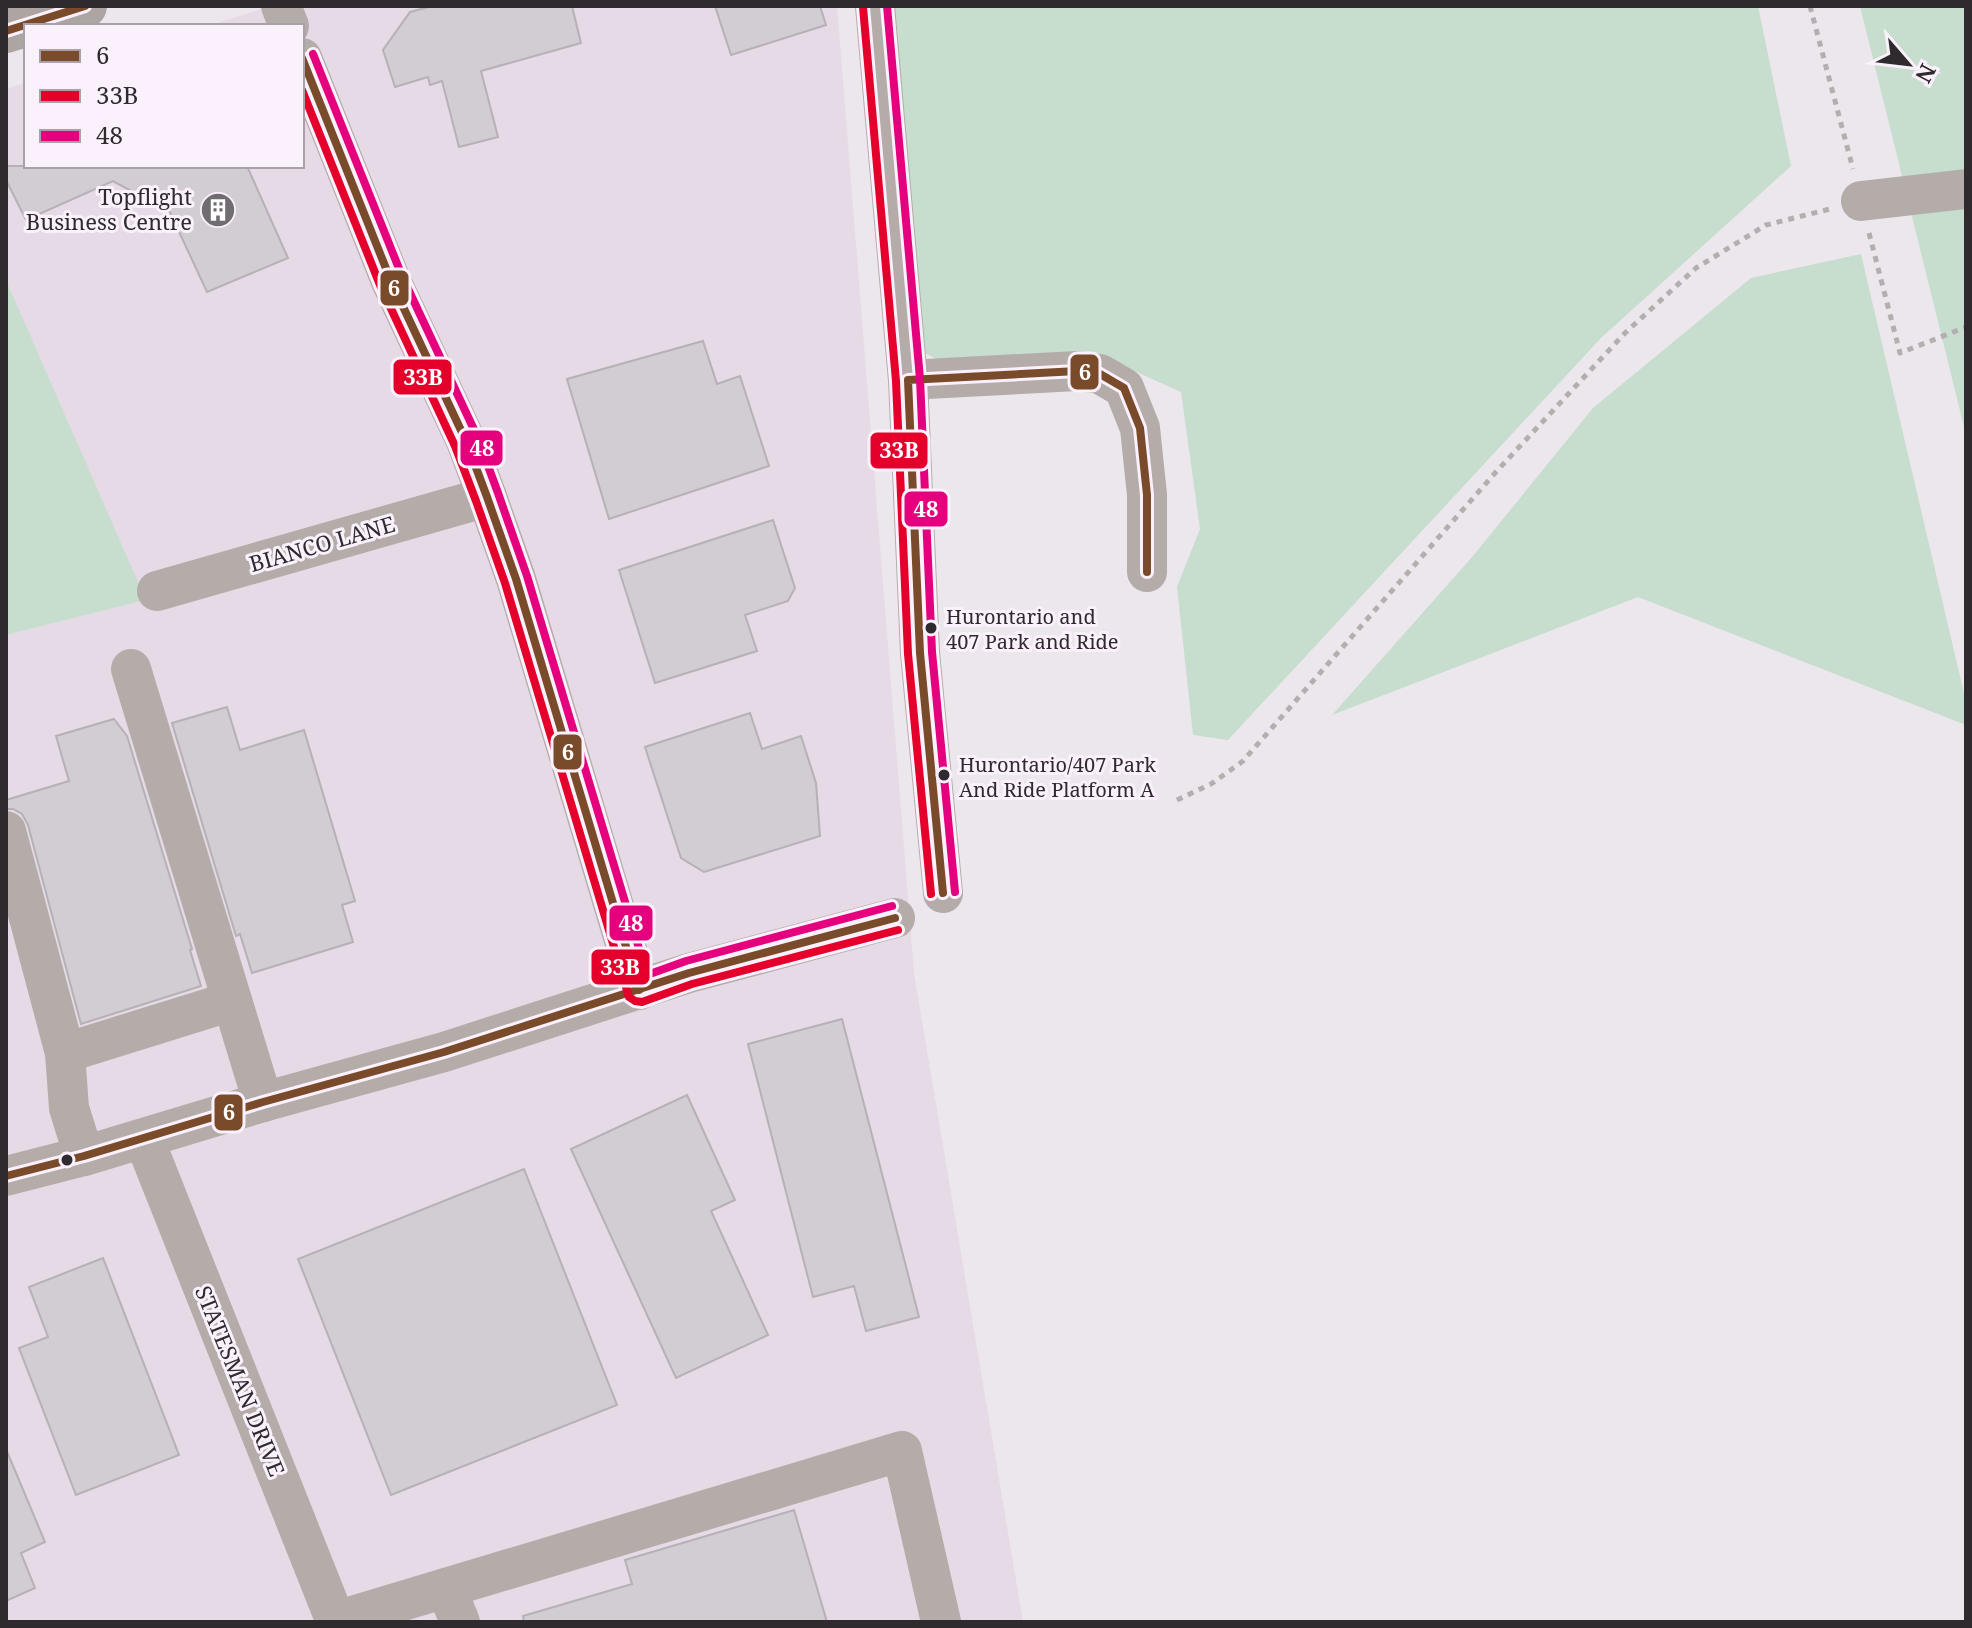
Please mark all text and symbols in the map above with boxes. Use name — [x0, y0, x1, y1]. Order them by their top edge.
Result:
legend — [24, 24, 304, 168]
north arrow — [1868, 24, 1948, 104]
text: 6 — [96, 38, 109, 71]
text: N — [1909, 59, 1944, 89]
text: 33B — [96, 78, 139, 111]
text: 48 — [96, 118, 123, 151]
place label: Topflight Business Centre — [26, 181, 192, 236]
building icon: Topflight Business Centre — [199, 191, 237, 229]
line badge: 6 — [379, 269, 410, 307]
text: 6 — [388, 272, 400, 302]
line badge: 6 — [1069, 353, 1100, 391]
text: 6 — [1079, 356, 1091, 386]
line badge: 33B — [392, 358, 453, 396]
text: 33B — [403, 361, 443, 391]
line badge: 48 — [459, 429, 504, 467]
line badge: 33B — [869, 431, 929, 470]
text: 48 — [470, 432, 494, 462]
text: 33B — [879, 434, 919, 464]
line badge: 48 — [903, 490, 949, 528]
text: 48 — [914, 493, 938, 523]
street label: BIANCO LANE — [245, 508, 398, 578]
place label: Hurontario and 407 Park and Ride — [946, 603, 1119, 655]
marker: Hurontario and 407 Park and Ride — [923, 620, 939, 636]
line badge: 6 — [552, 733, 583, 771]
text: 6 — [562, 736, 574, 766]
place label: Hurontario/407 Park And Ride Platform A — [959, 751, 1156, 803]
marker: Hurontario/407 Park And Ride Platform A — [936, 767, 952, 783]
line badge: 48 — [608, 904, 654, 942]
text: 48 — [619, 907, 643, 937]
line badge: 33B — [590, 948, 651, 986]
text: 33B — [600, 951, 640, 981]
line badge: 6 — [213, 1093, 244, 1132]
text: 6 — [223, 1096, 235, 1126]
unlabelled marker — [59, 1152, 75, 1168]
street label: STATESMAN DRIVE — [189, 1281, 293, 1480]

